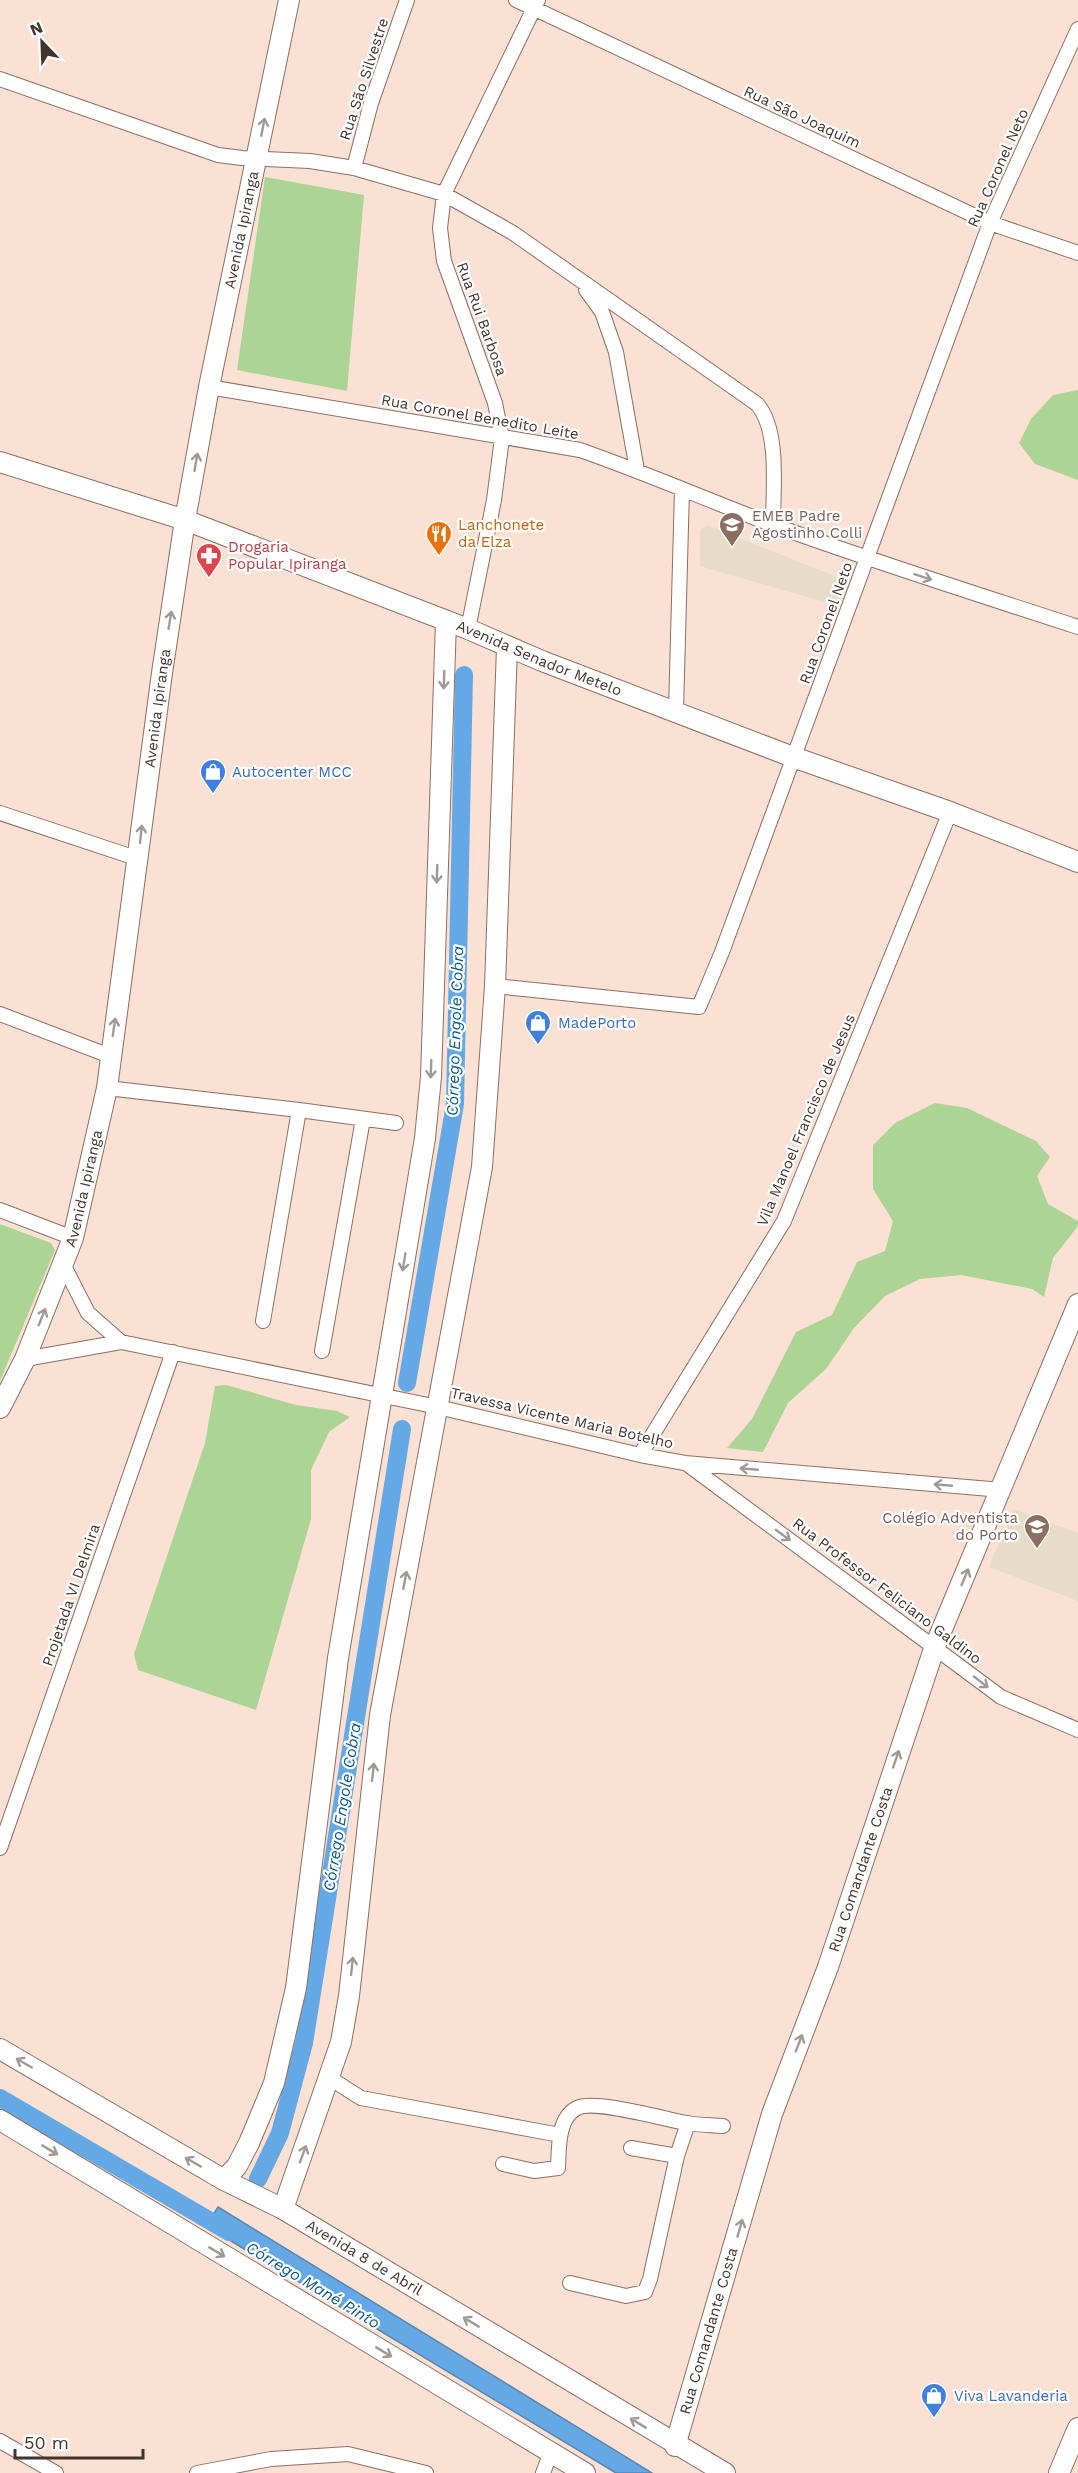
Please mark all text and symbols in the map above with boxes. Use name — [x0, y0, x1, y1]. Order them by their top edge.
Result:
north arrow — [12, 12, 72, 72]
street label: Rua São Silvestre — [336, 16, 392, 142]
text: N — [27, 18, 46, 40]
street label: Rua São Joaquim — [741, 82, 863, 152]
street label: Rua Coronel Neto — [964, 106, 1032, 230]
one-way arrow — [258, 117, 269, 137]
street label: Avenida Ipiranga — [221, 169, 263, 290]
street label: Rua Rui Barbosa — [453, 260, 511, 379]
street label: Rua Coronel Benedito Leite — [380, 391, 580, 443]
one-way arrow — [191, 453, 202, 472]
place label: EMEB Padre Agostinho Colli — [752, 507, 862, 542]
school or university icon: EMEB Padre Agostinho Colli — [717, 510, 747, 548]
place label: Lanchonete da Elza — [458, 516, 544, 551]
restaurant icon: Lanchonete da Elza — [424, 519, 454, 557]
place label: Drogaria Popular Ipiranga — [228, 538, 347, 573]
pharmacy icon: Drogaria Popular Ipiranga — [194, 541, 224, 579]
street label: Rua Coronel Neto — [796, 560, 856, 686]
one-way arrow — [913, 572, 932, 583]
one-way arrow — [165, 610, 176, 630]
street label: Avenida Senador Metelo — [454, 616, 624, 700]
street label: Avenida Ipiranga — [141, 647, 175, 769]
one-way arrow — [438, 669, 450, 689]
shop icon: Autocenter MCC — [198, 757, 228, 795]
place label: Autocenter MCC — [232, 763, 352, 781]
one-way arrow — [136, 824, 147, 844]
one-way arrow — [432, 864, 443, 884]
water label: Córrego Engole Cobra — [443, 945, 467, 1116]
shop icon: MadePorto — [523, 1008, 553, 1046]
street label: Vila Manoel Francisco de Jesus — [753, 1011, 859, 1229]
place label: MadePorto — [558, 1014, 636, 1032]
one-way arrow — [109, 1017, 120, 1037]
one-way arrow — [425, 1059, 437, 1079]
street label: Avenida Ipiranga — [61, 1128, 106, 1250]
one-way arrow — [398, 1252, 409, 1272]
one-way arrow — [37, 1308, 48, 1326]
street label: Travessa Vicente Maria Botelho — [449, 1384, 675, 1452]
one-way arrow — [740, 1463, 759, 1474]
one-way arrow — [934, 1480, 954, 1491]
place label: Colégio Adventista do Porto — [882, 1509, 1019, 1544]
school or university icon: Colégio Adventista do Porto — [1022, 1512, 1052, 1550]
street label: Rua Professor Feliciano Galdino — [789, 1514, 985, 1668]
street label: Projetada VI Delmira — [38, 1521, 104, 1669]
one-way arrow — [775, 1529, 791, 1541]
one-way arrow — [960, 1568, 971, 1586]
one-way arrow — [400, 1571, 411, 1591]
one-way arrow — [973, 1675, 989, 1688]
water label: Córrego Engole Cobra — [319, 1721, 365, 1893]
one-way arrow — [891, 1750, 902, 1769]
one-way arrow — [368, 1763, 379, 1783]
street label: Rua Comandante Costa — [825, 1784, 897, 1954]
one-way arrow — [347, 1957, 358, 1977]
one-way arrow — [794, 2034, 805, 2053]
one-way arrow — [16, 2057, 33, 2069]
one-way arrow — [41, 2145, 58, 2157]
one-way arrow — [298, 2145, 309, 2164]
one-way arrow — [185, 2155, 202, 2167]
street label: Avenida 8 de Abril — [303, 2216, 426, 2300]
one-way arrow — [735, 2219, 746, 2238]
water label: Córrego Mané Pinto — [243, 2238, 383, 2332]
street label: Rua Comandante Costa — [676, 2245, 742, 2416]
one-way arrow — [208, 2246, 225, 2258]
one-way arrow — [463, 2316, 480, 2328]
one-way arrow — [375, 2347, 392, 2359]
shop icon: Viva Lavanderia — [919, 2381, 949, 2419]
place label: Viva Lavanderia — [954, 2387, 1068, 2405]
one-way arrow — [630, 2416, 647, 2428]
scale bar — [15, 2422, 142, 2460]
text: 50 m — [24, 2432, 69, 2453]

